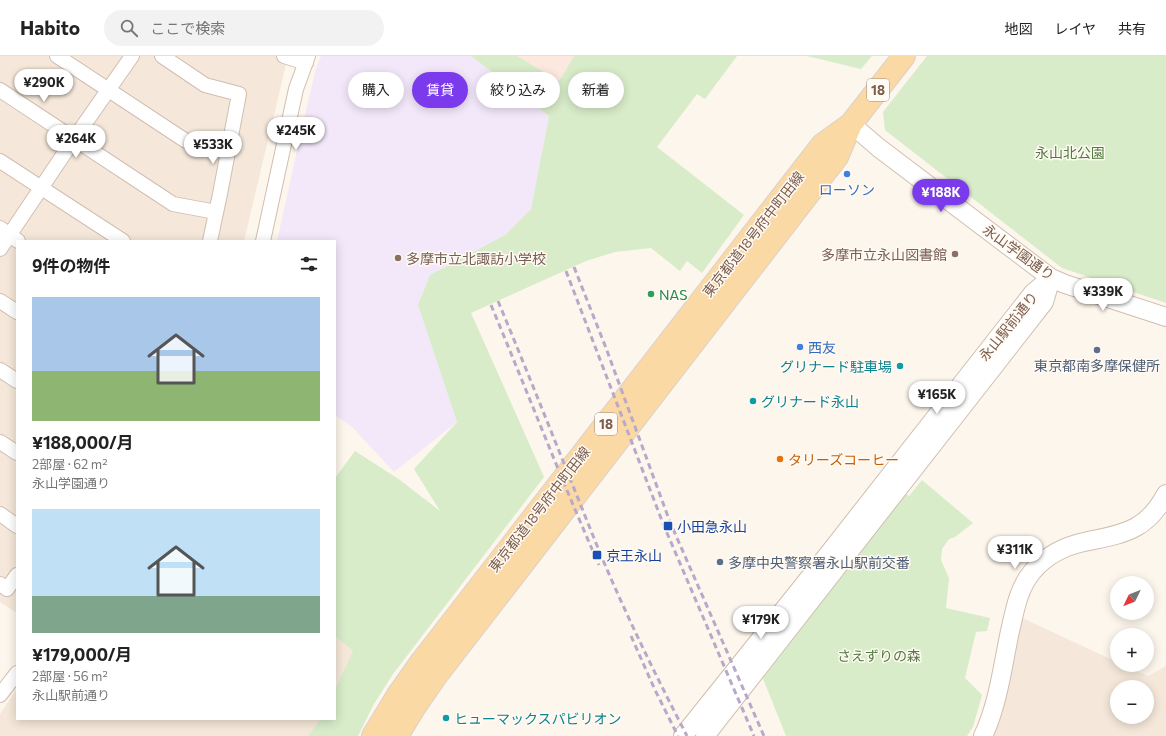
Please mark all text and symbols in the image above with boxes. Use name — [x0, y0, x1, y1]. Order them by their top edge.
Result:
search box — [104, 10, 384, 46]
text: Habito — [20, 16, 80, 39]
icon: search — [118, 17, 140, 39]
text: ここで検索 — [150, 19, 225, 37]
text: 地図 — [1004, 20, 1032, 37]
text: レイヤ — [1054, 20, 1096, 37]
text: 共有 — [1118, 20, 1146, 37]
pin: ¥290K — [16, 69, 72, 103]
chip: 購入 — [348, 72, 404, 108]
chip: 賃貸 — [412, 72, 468, 108]
chip: 絞り込み — [476, 72, 560, 108]
chip: 新着 — [568, 72, 624, 108]
text: ¥290K — [23, 74, 65, 90]
road number: 18 — [867, 79, 889, 101]
pin: ¥245K — [268, 117, 324, 151]
text: ¥245K — [276, 122, 316, 138]
pin: ¥264K — [48, 125, 104, 159]
text: ¥264K — [56, 130, 96, 146]
pin: ¥533K — [185, 131, 241, 165]
text: ¥533K — [193, 136, 233, 152]
park label: 永山北公園 — [1035, 144, 1105, 161]
street label: 東京都道18号府中町田線 — [699, 168, 807, 300]
marker: ローソン — [842, 169, 852, 179]
pin: ¥188K — [913, 179, 969, 213]
place label: ローソン — [819, 181, 875, 198]
text: ¥188K — [921, 184, 961, 200]
street label: 永山学園通り — [980, 220, 1058, 284]
place label: 多摩市立永山図書館 — [821, 246, 947, 263]
marker: 多摩市立永山図書館 — [950, 249, 960, 259]
place label: 多摩市立北諏訪小学校 — [406, 250, 546, 267]
icon: filters — [298, 253, 320, 275]
marker: 多摩市立北諏訪小学校 — [393, 253, 403, 263]
text: 9件の物件 — [32, 255, 111, 276]
pin: ¥339K — [1075, 278, 1131, 312]
text: ¥339K — [1083, 283, 1123, 299]
place label: NAS — [659, 286, 687, 303]
street label: 永山駅前通り — [975, 288, 1041, 364]
marker: NAS — [646, 289, 656, 299]
icon: home — [140, 323, 212, 395]
place label: 西友 — [808, 339, 836, 356]
marker: 西友 — [795, 342, 805, 352]
marker: 東京都南多摩保健所 — [1092, 345, 1102, 355]
place label: 東京都南多摩保健所 — [1034, 357, 1160, 374]
place label: グリナード駐車場 — [780, 358, 892, 375]
marker: グリナード駐車場 — [895, 361, 905, 371]
pin: ¥165K — [909, 381, 965, 415]
text: ¥165K — [918, 386, 956, 402]
place label: グリナード永山 — [761, 393, 859, 410]
marker: グリナード永山 — [748, 396, 758, 406]
road number: 18 — [595, 413, 617, 435]
text: ¥188,000/月 — [32, 432, 134, 453]
street label: 東京都道18号府中町田線 — [485, 443, 593, 575]
place label: タリーズコーヒー — [788, 451, 899, 468]
marker: タリーズコーヒー — [775, 454, 785, 464]
text: 2部屋 · 62 m² — [32, 456, 107, 472]
text: 永山学園通り — [32, 475, 110, 491]
place label: 小田急永山 — [677, 518, 747, 535]
marker: 小田急永山 — [662, 520, 674, 532]
icon: home — [140, 535, 212, 607]
pin: ¥311K — [987, 536, 1043, 570]
text: ¥311K — [997, 541, 1033, 557]
place label: 京王永山 — [606, 547, 662, 564]
marker: 京王永山 — [591, 549, 603, 561]
place label: 多摩中央警察署永山駅前交番 — [728, 554, 910, 571]
marker: 多摩中央警察署永山駅前交番 — [715, 557, 725, 567]
north arrow — [1110, 576, 1154, 620]
map controls — [1110, 576, 1154, 724]
pin: ¥179K — [733, 606, 789, 640]
text: ¥179K — [742, 611, 780, 627]
button: + — [1110, 628, 1154, 672]
text: ¥179,000/月 — [32, 644, 132, 665]
park label: さえずりの森 — [837, 647, 921, 664]
text: 2部屋 · 56 m² — [32, 668, 108, 684]
button: − — [1110, 680, 1154, 724]
text: 永山駅前通り — [32, 687, 110, 703]
place label: ヒューマックスパビリオン — [454, 710, 622, 727]
marker: ヒューマックスパビリオン — [441, 713, 451, 723]

